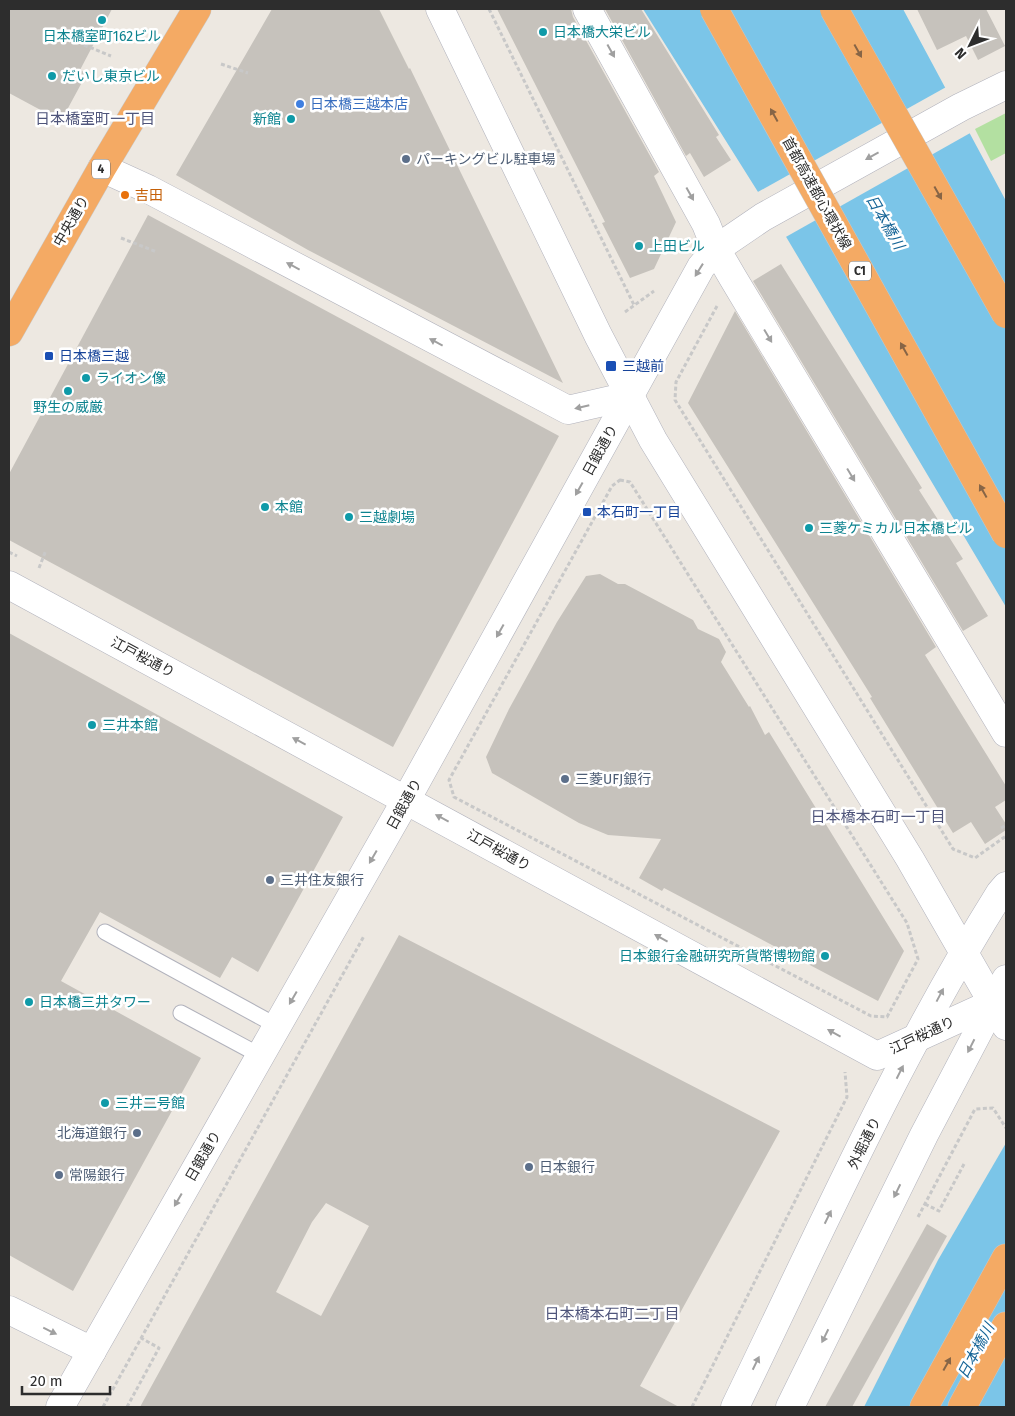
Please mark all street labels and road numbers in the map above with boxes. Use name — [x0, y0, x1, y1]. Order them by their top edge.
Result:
street label: 首都高速都心環状線 — [779, 134, 855, 252]
road number: 4 — [92, 160, 110, 178]
street label: 中央通り — [50, 193, 93, 250]
road number: C1 — [849, 262, 871, 280]
street label: 日銀通り — [579, 422, 621, 479]
street label: 江戸桜通り — [108, 634, 178, 681]
street label: 日銀通り — [383, 776, 425, 833]
street label: 江戸桜通り — [464, 826, 533, 875]
street label: 江戸桜通り — [887, 1013, 958, 1058]
street label: 外堀通り — [845, 1114, 884, 1172]
street label: 日銀通り — [182, 1128, 225, 1185]

